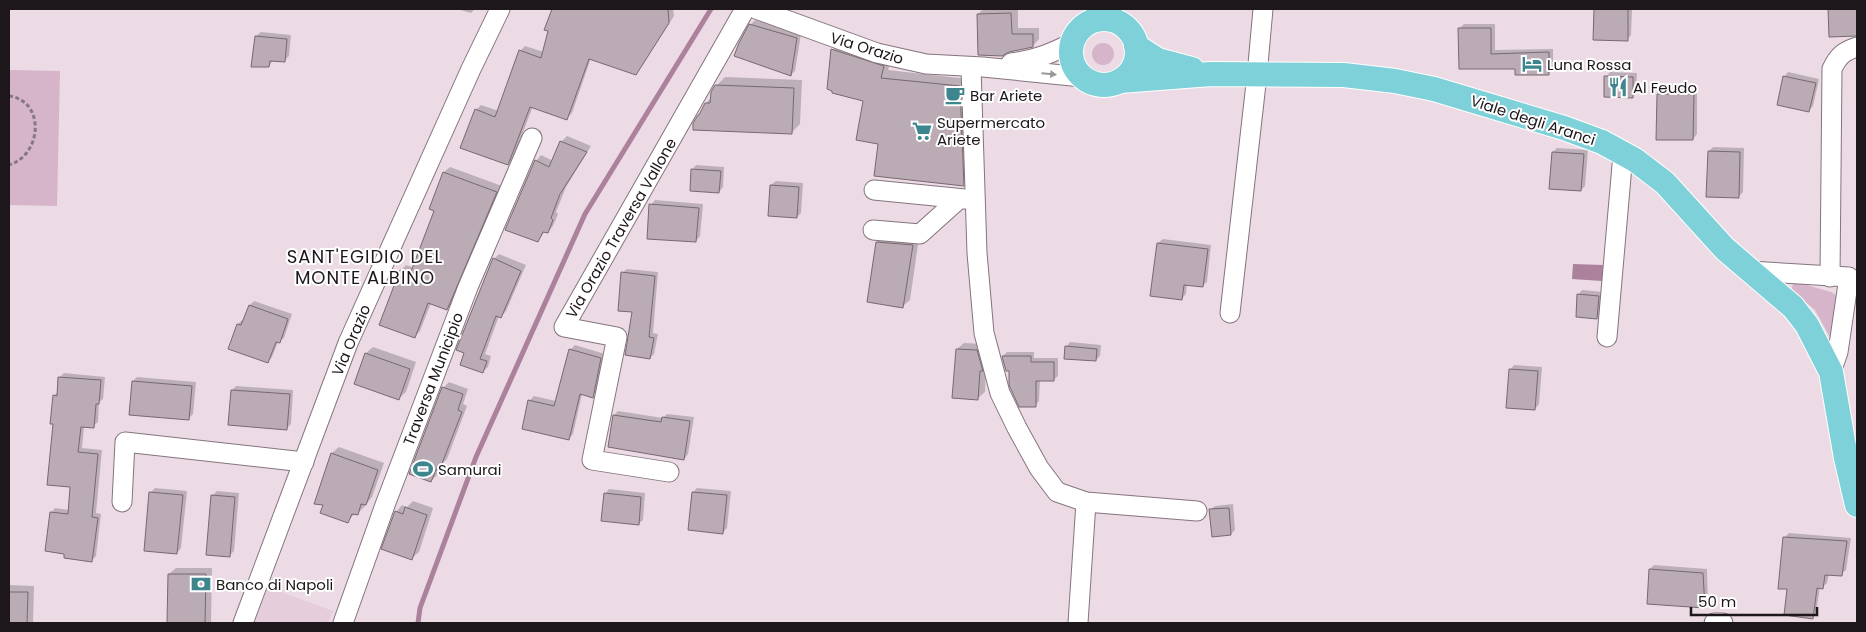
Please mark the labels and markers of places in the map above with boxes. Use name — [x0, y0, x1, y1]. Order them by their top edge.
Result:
hotel icon: Luna Rossa — [1521, 53, 1543, 75]
place label: Luna Rossa — [1547, 54, 1631, 75]
restaurant icon: Al Feudo — [1607, 76, 1629, 98]
place label: Al Feudo — [1633, 77, 1697, 98]
cafe icon: Bar Ariete — [944, 84, 966, 106]
place label: Bar Ariete — [970, 85, 1042, 106]
place label: Supermercato Ariete — [937, 112, 1045, 150]
supermarket icon: Supermercato Ariete — [911, 120, 933, 142]
sports icon: Samurai — [412, 458, 434, 480]
place label: Samurai — [438, 459, 501, 480]
bank icon: Banco di Napoli — [190, 573, 212, 595]
place label: Banco di Napoli — [216, 574, 333, 595]

